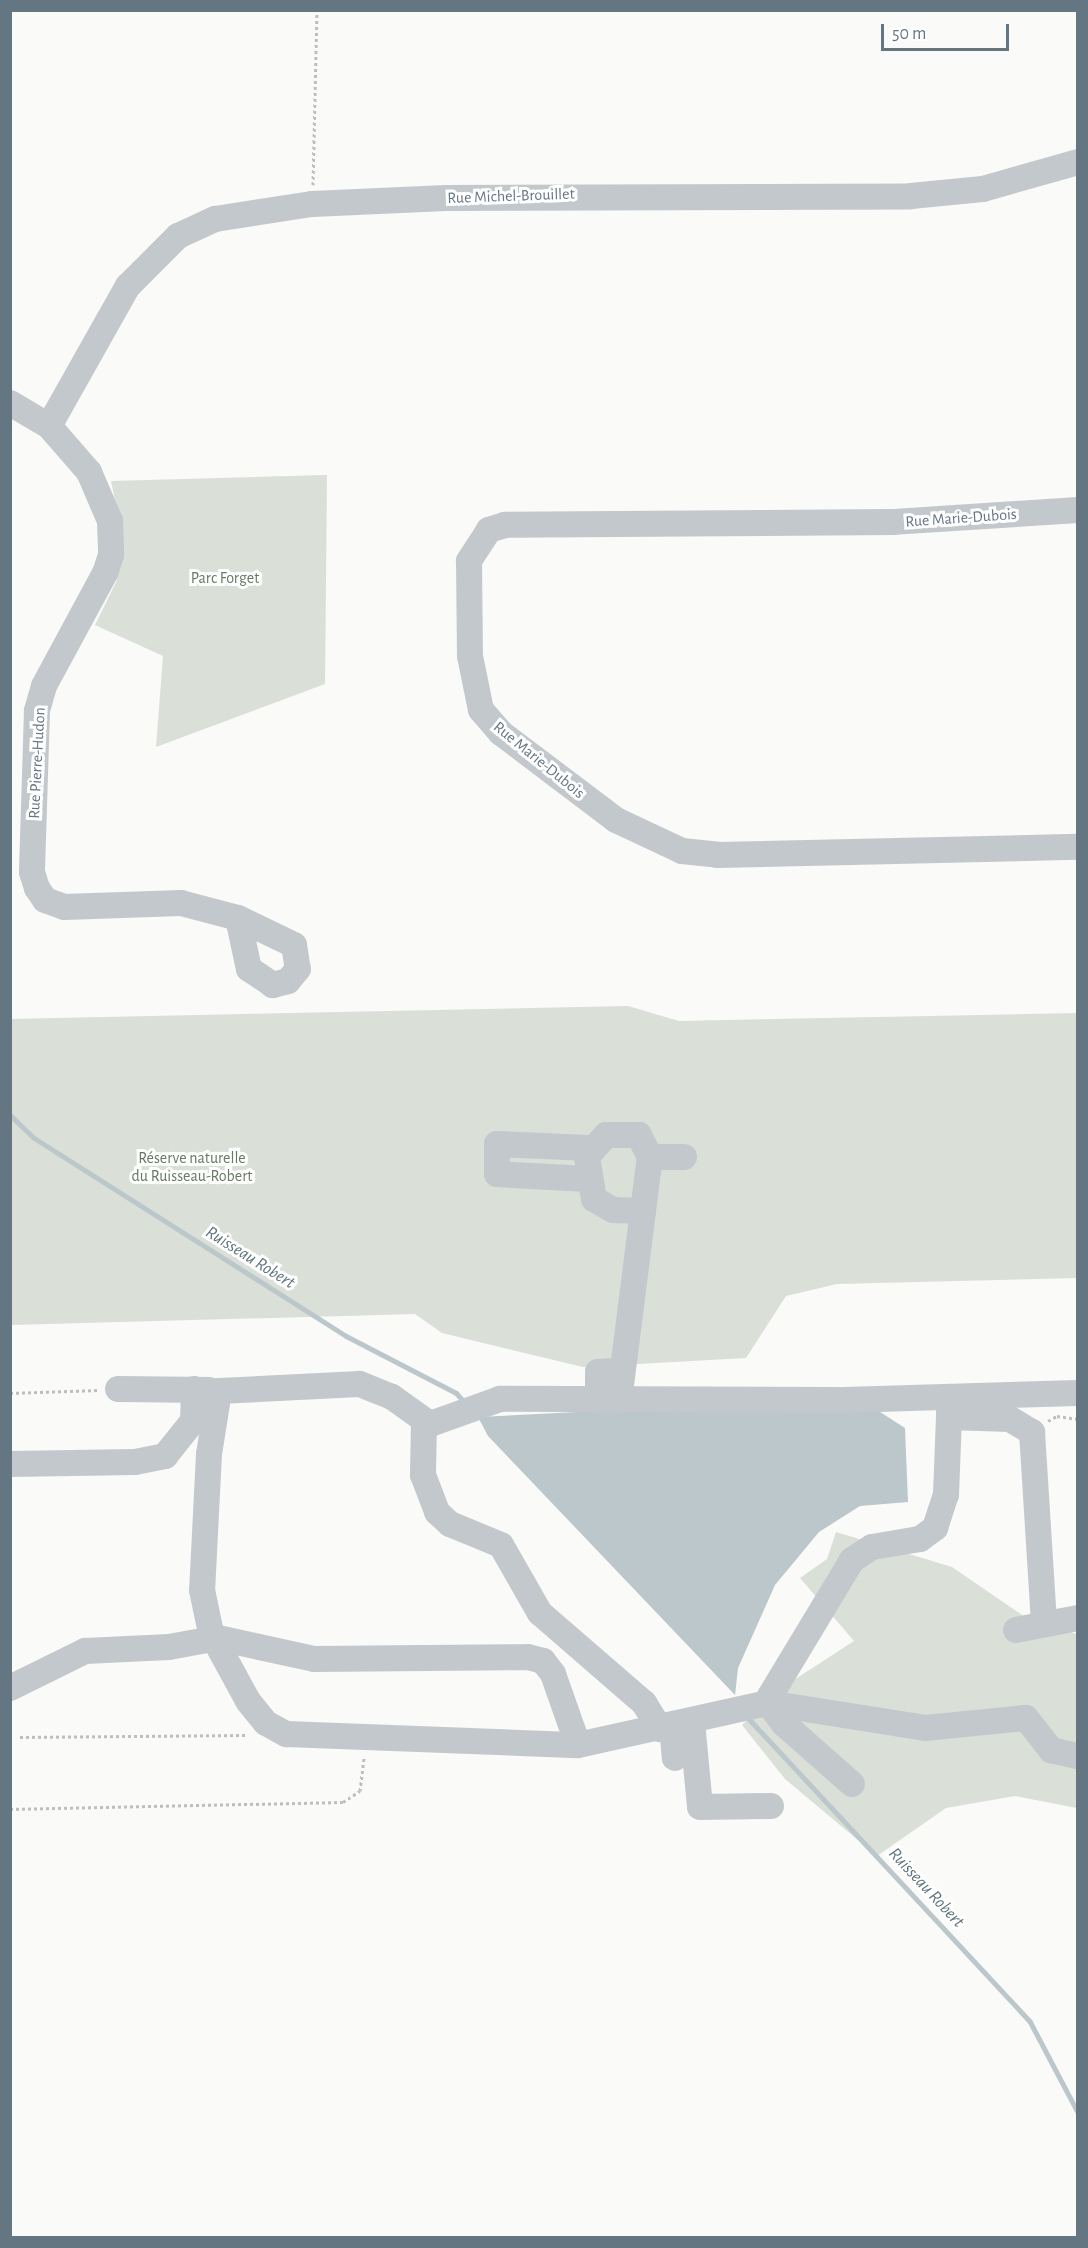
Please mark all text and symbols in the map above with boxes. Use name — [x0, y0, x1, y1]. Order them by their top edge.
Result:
scale bar — [884, 12, 1012, 50]
text: 50 m — [892, 25, 926, 43]
street label: Rue Michel-Brouillet — [447, 184, 575, 208]
street label: Rue Marie-Dubois — [905, 505, 1017, 531]
park label: Parc Forget — [191, 568, 259, 588]
street label: Rue Pierre-Hudon — [24, 707, 50, 819]
street label: Rue Marie-Dubois — [490, 717, 588, 803]
park label: Réserve naturelle du Ruisseau-Robert — [132, 1148, 252, 1186]
water label: Ruisseau Robert — [201, 1222, 299, 1294]
water label: Ruisseau Robert — [883, 1843, 969, 1933]

